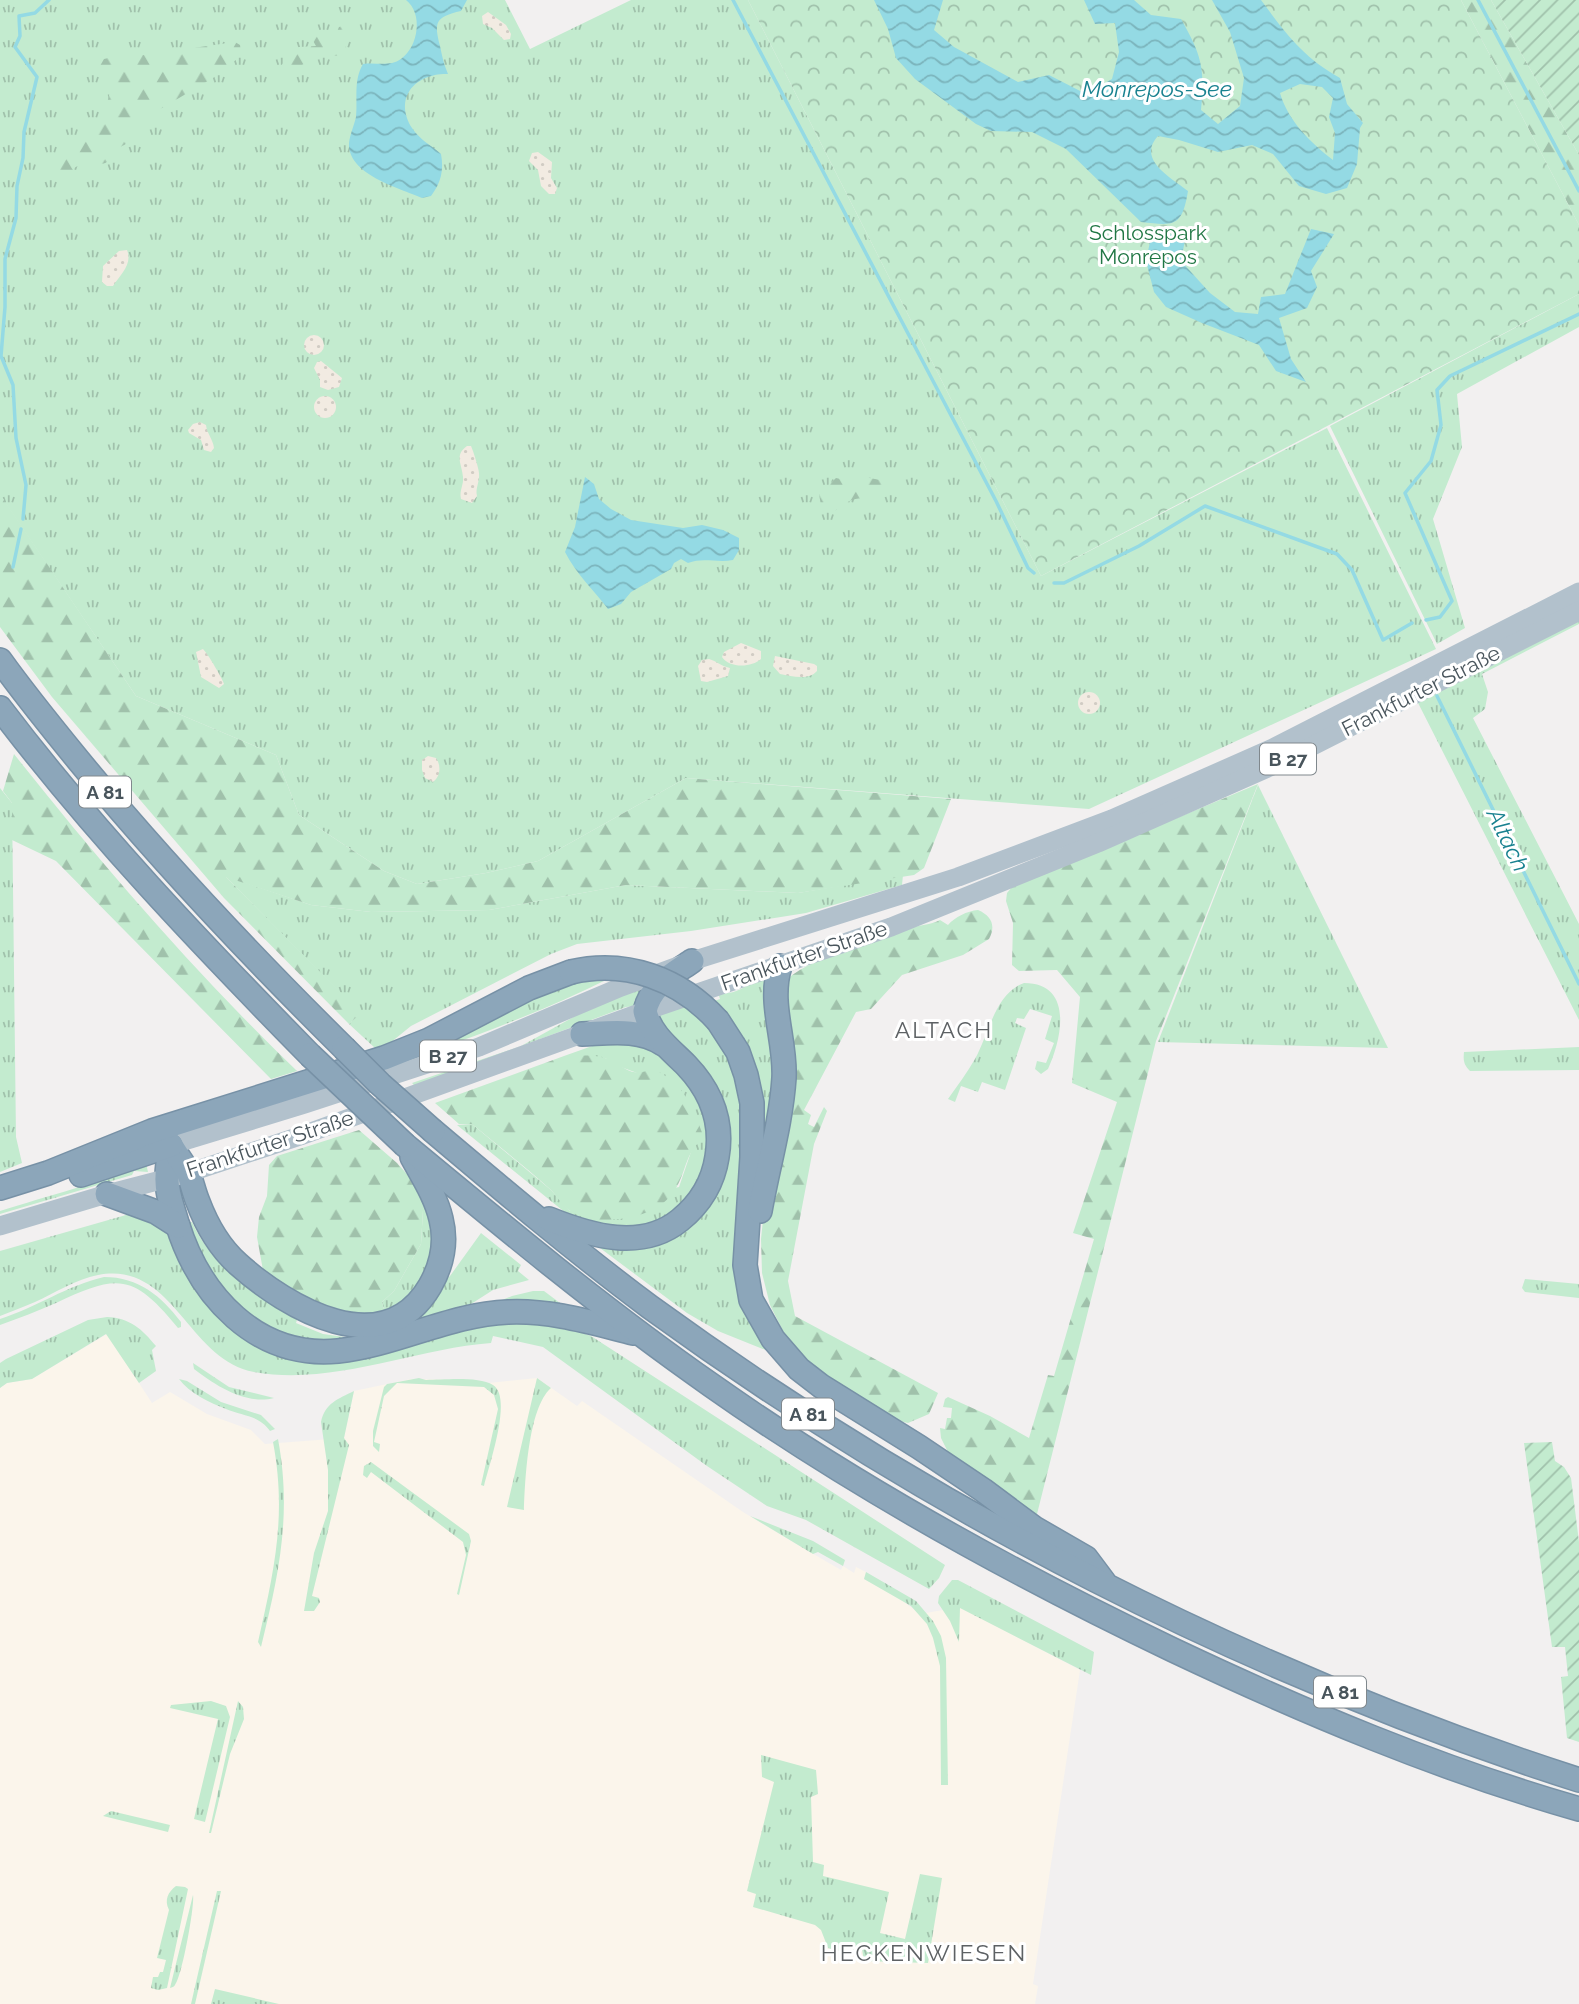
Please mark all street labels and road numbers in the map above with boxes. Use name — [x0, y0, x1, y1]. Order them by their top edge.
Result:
street label: Frankfurter Straße — [1338, 640, 1504, 741]
road number: B 27 — [1260, 744, 1316, 774]
road number: A 81 — [79, 776, 131, 807]
street label: Frankfurter Straße — [717, 915, 890, 996]
road number: B 27 — [420, 1040, 476, 1072]
street label: Frankfurter Straße — [183, 1105, 357, 1182]
road number: A 81 — [782, 1398, 834, 1430]
road number: A 81 — [1314, 1676, 1366, 1708]

